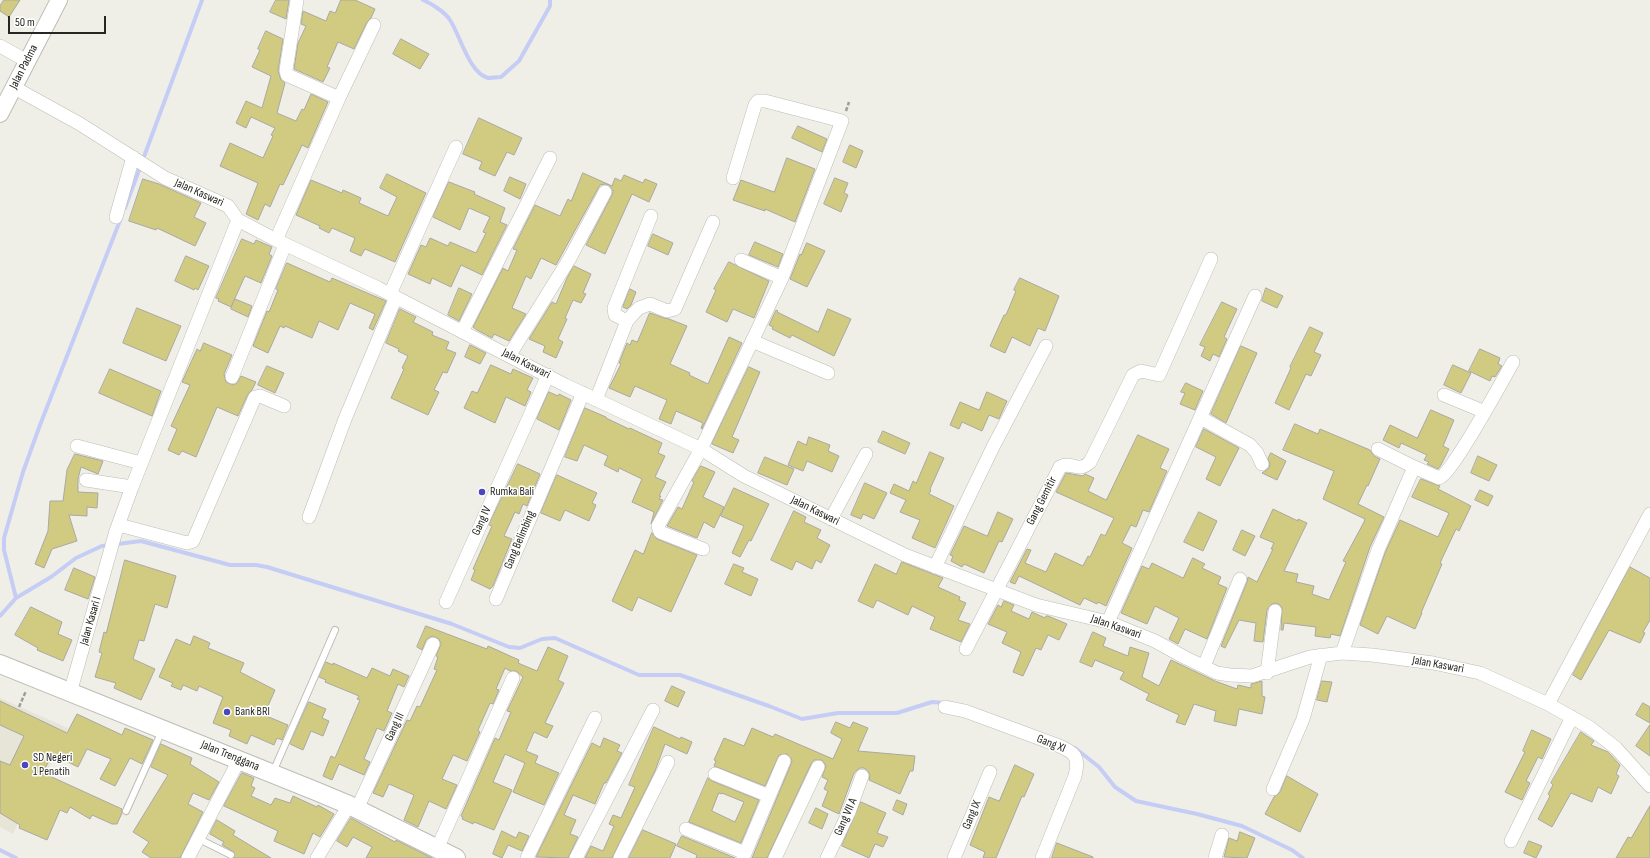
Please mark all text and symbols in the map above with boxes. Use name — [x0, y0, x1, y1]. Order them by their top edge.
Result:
scale bar — [10, 8, 108, 34]
text: 50 m — [15, 15, 35, 30]
street label: Jalan Padma — [7, 42, 41, 92]
street label: Jalan Kaswari — [172, 176, 226, 210]
street label: Jalan Kaswari — [499, 346, 553, 382]
street label: Gang Gemitir — [1024, 474, 1060, 528]
place label: Rumka Bali — [490, 485, 534, 499]
marker: Rumka Bali — [477, 487, 487, 497]
street label: Jalan Kaswari — [788, 493, 842, 529]
street label: Gang IV — [469, 504, 495, 538]
street label: Gang Belimbing — [501, 509, 539, 571]
street label: Jalan Kasari I — [77, 595, 105, 647]
street label: Jalan Kaswari — [1089, 612, 1143, 642]
street label: Jalan Kaswari — [1411, 653, 1465, 677]
place label: Bank BRI — [235, 705, 270, 719]
marker: Bank BRI — [222, 707, 232, 717]
street label: Gang III — [382, 711, 408, 743]
street label: Gang XI — [1034, 732, 1068, 756]
street label: Jalan Trenggana — [199, 738, 261, 774]
place label: SD Negeri 1 Penatih — [33, 751, 72, 779]
marker: SD Negeri 1 Penatih — [20, 760, 30, 770]
street label: Gang VII A — [831, 796, 861, 838]
street label: Gang IX — [960, 798, 984, 832]

